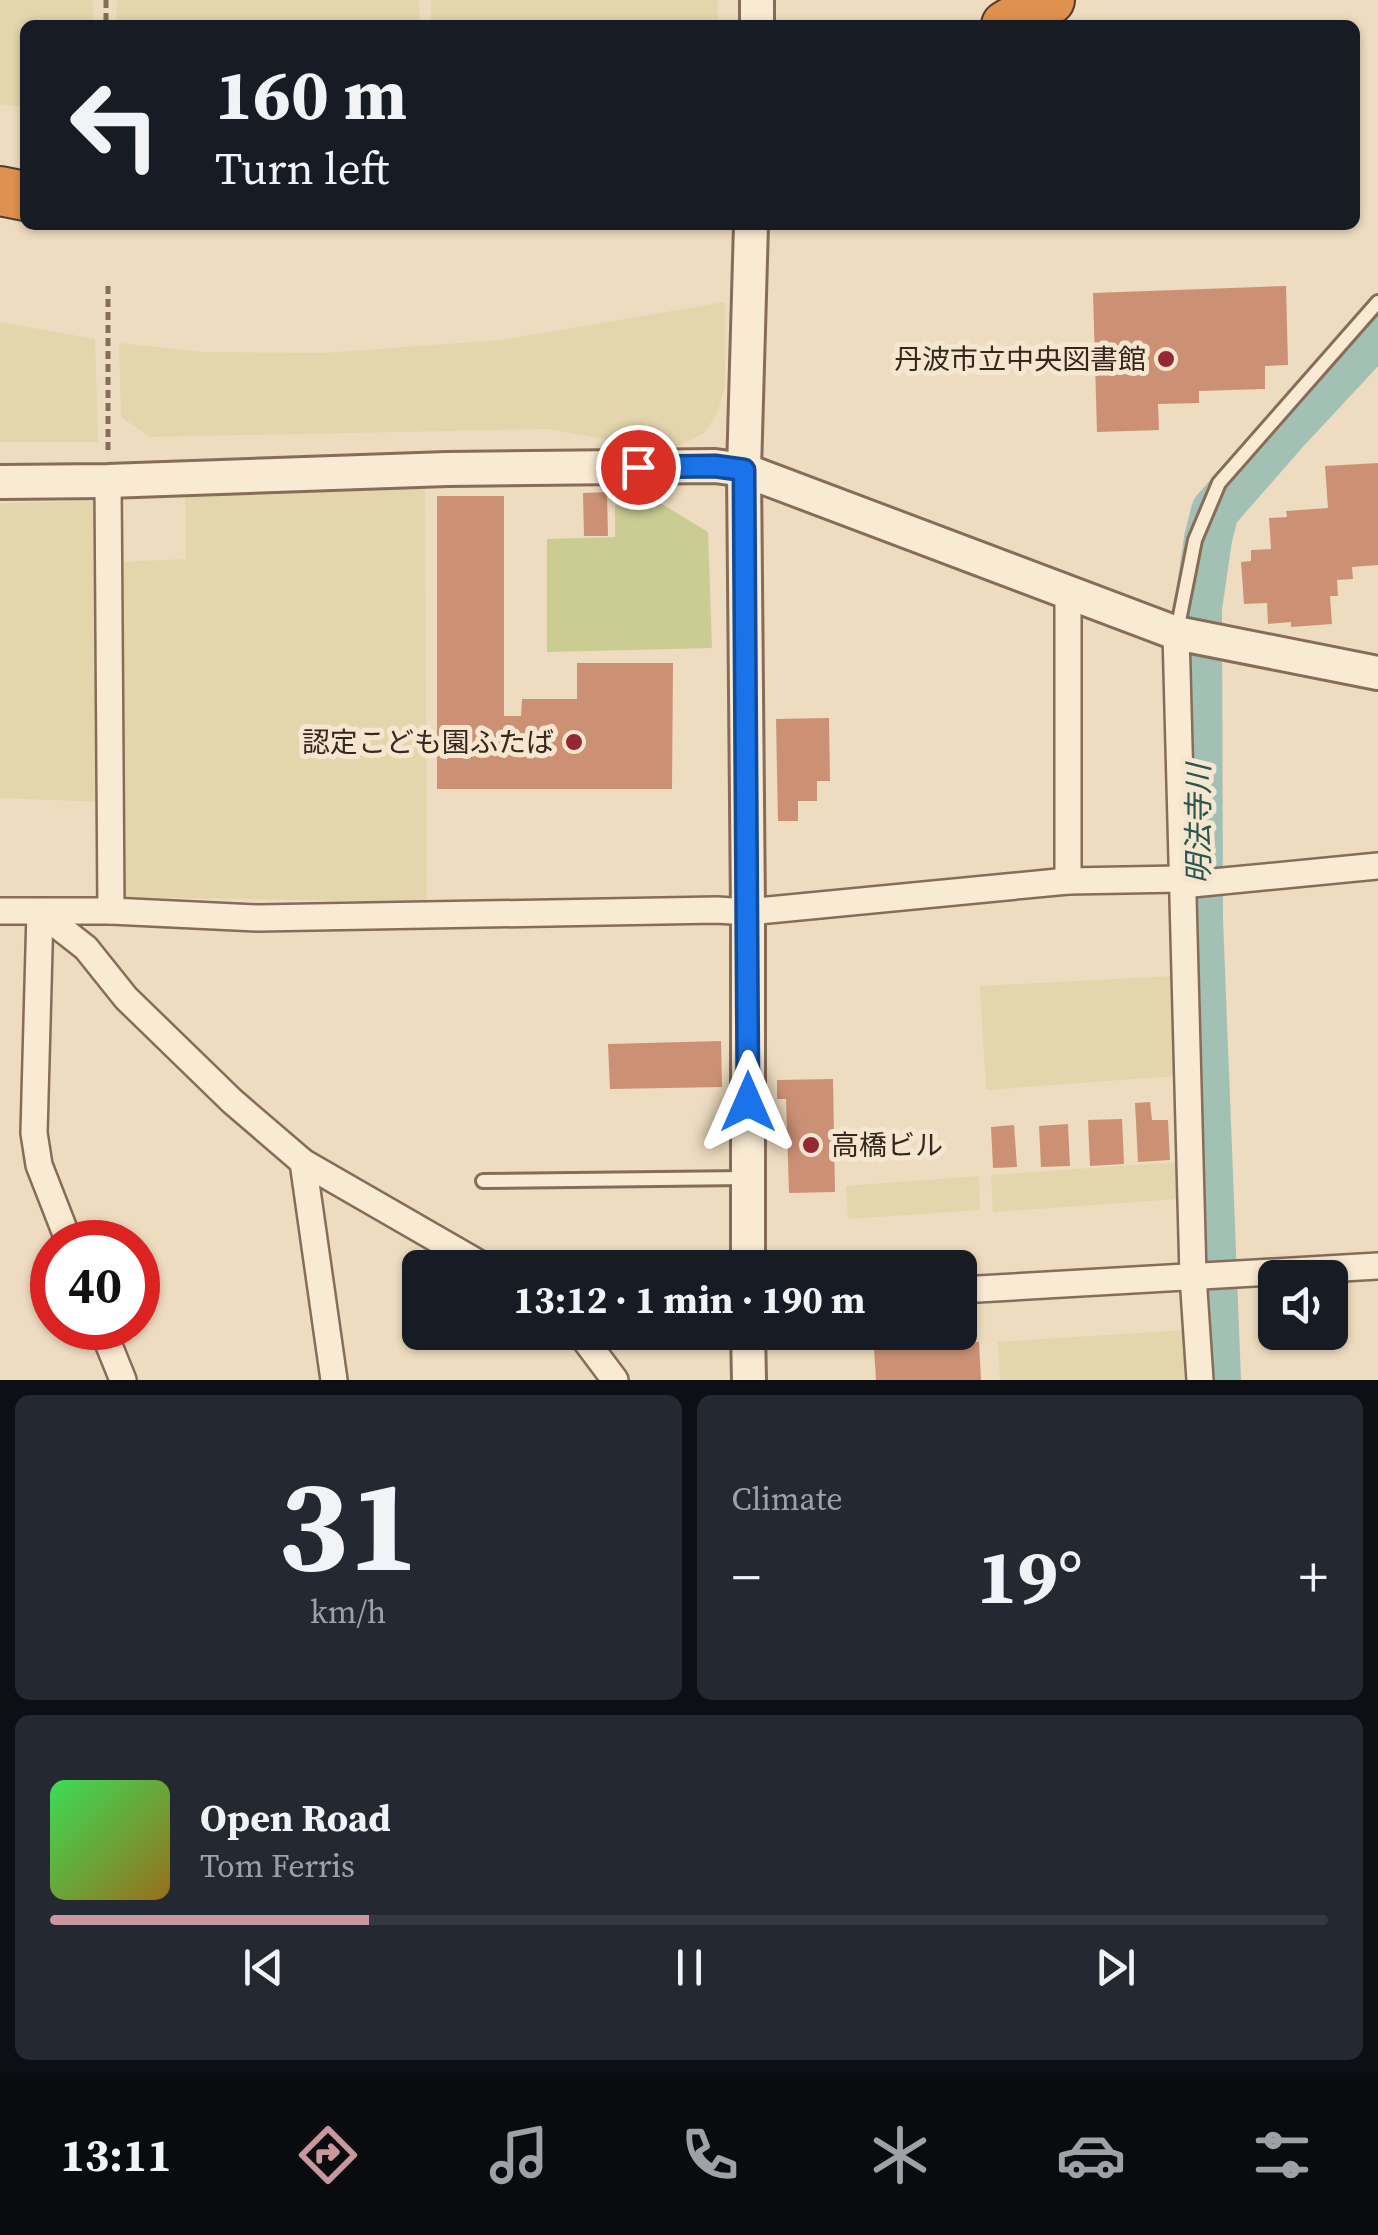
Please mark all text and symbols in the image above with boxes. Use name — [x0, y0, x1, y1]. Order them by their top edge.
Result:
text: 160 m — [215, 46, 407, 142]
icon: left — [50, 60, 180, 190]
text: Turn left — [215, 137, 389, 199]
place label: 丹波市立中央図書館 — [894, 340, 1146, 378]
marker: 丹波市立中央図書館 — [1155, 348, 1177, 370]
pin — [596, 425, 681, 510]
icon: arrive — [611, 440, 666, 495]
place label: 認定こども園ふたば — [302, 723, 554, 761]
marker: 認定こども園ふたば — [563, 731, 585, 753]
water label: 明法寺川 — [1178, 761, 1219, 884]
position arrow — [696, 1050, 800, 1154]
place label: 高橋ビル — [831, 1126, 943, 1164]
marker: 高橋ビル — [800, 1134, 822, 1156]
speed limit sign: 40 — [30, 1220, 160, 1350]
map controls — [1258, 1260, 1348, 1350]
button: sound — [1258, 1260, 1348, 1350]
text: 13:12 · 1 min · 190 m — [513, 1274, 866, 1326]
text: 31 — [278, 1435, 419, 1614]
text: Climate — [732, 1477, 843, 1521]
text: 19° — [977, 1525, 1083, 1628]
text: − — [732, 1539, 761, 1614]
text: + — [1299, 1539, 1328, 1614]
text: km/h — [310, 1590, 386, 1634]
text: Open Road — [200, 1792, 391, 1844]
text: Tom Ferris — [200, 1844, 355, 1888]
icon: previous — [236, 1940, 291, 1995]
icon: pause — [662, 1940, 717, 1995]
icon: next — [1088, 1940, 1143, 1995]
icon: directions — [293, 2120, 363, 2190]
icon: music — [484, 2120, 554, 2190]
icon: phone — [675, 2120, 745, 2190]
icon: climate — [865, 2120, 935, 2190]
icon: car — [1056, 2120, 1126, 2190]
icon: filters — [1247, 2120, 1317, 2190]
text: 13:11 — [60, 2124, 172, 2186]

